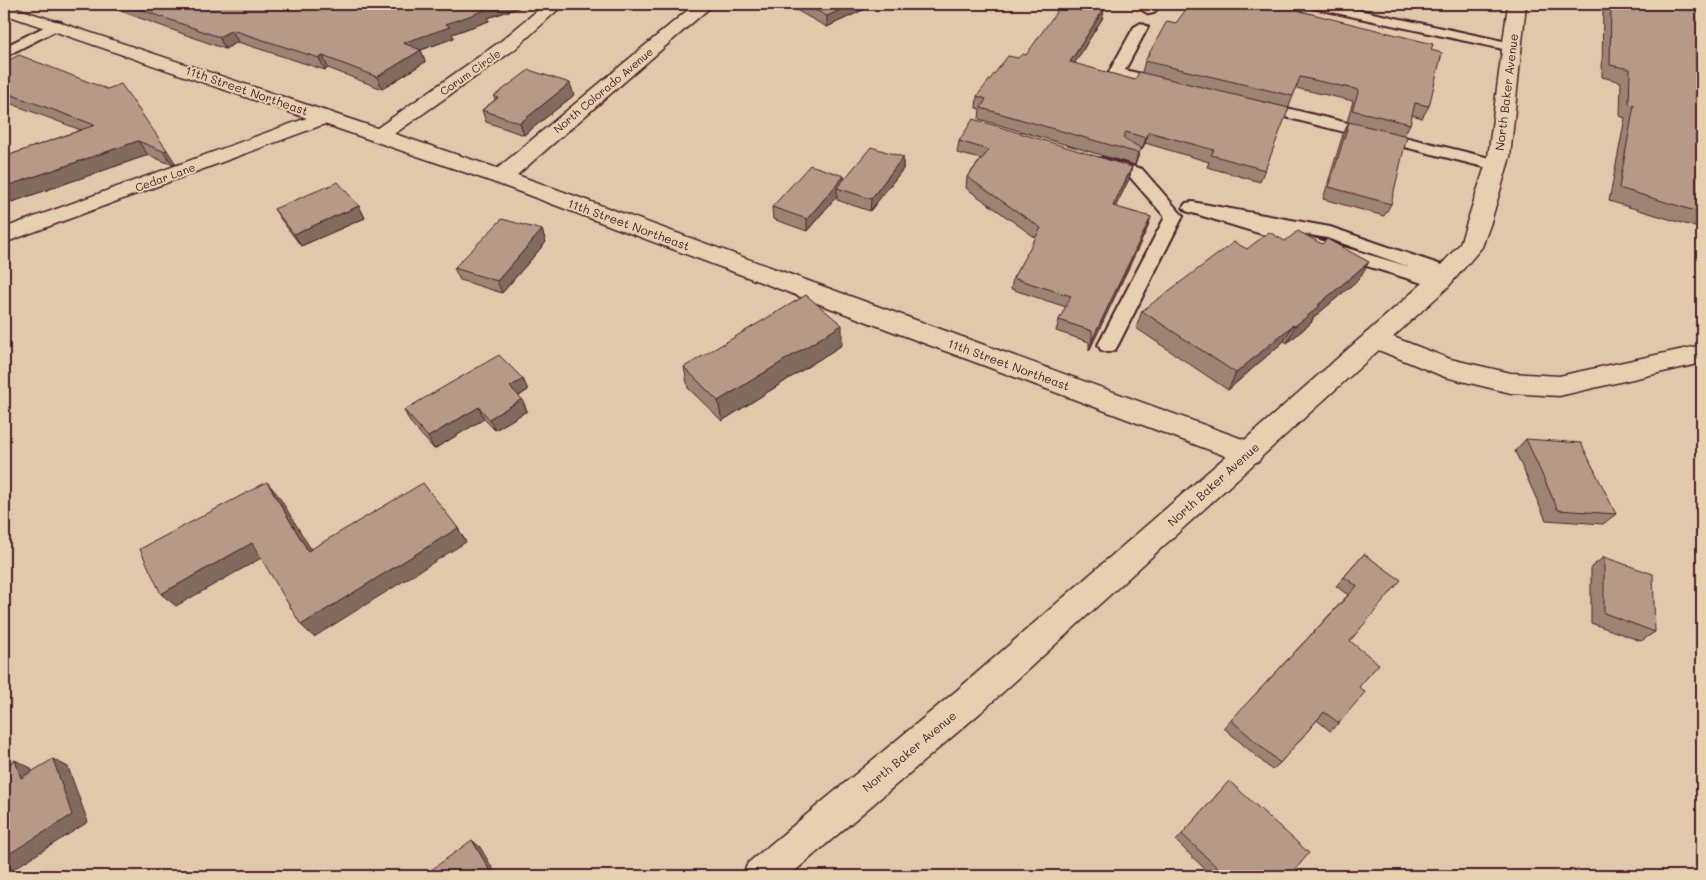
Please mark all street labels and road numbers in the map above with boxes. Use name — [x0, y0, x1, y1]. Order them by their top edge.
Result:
street label: North Baker Avenue — [1491, 32, 1521, 152]
street label: North Colorado Avenue — [550, 44, 656, 136]
street label: Corum Circle — [437, 45, 504, 99]
street label: 11th Street Northeast — [184, 61, 310, 119]
street label: Cedar Lane — [133, 159, 197, 195]
street label: 11th Street Northeast — [566, 194, 692, 254]
street label: 11th Street Northeast — [946, 334, 1072, 394]
street label: North Baker Avenue — [1164, 439, 1262, 529]
street label: North Baker Avenue — [859, 707, 959, 795]

